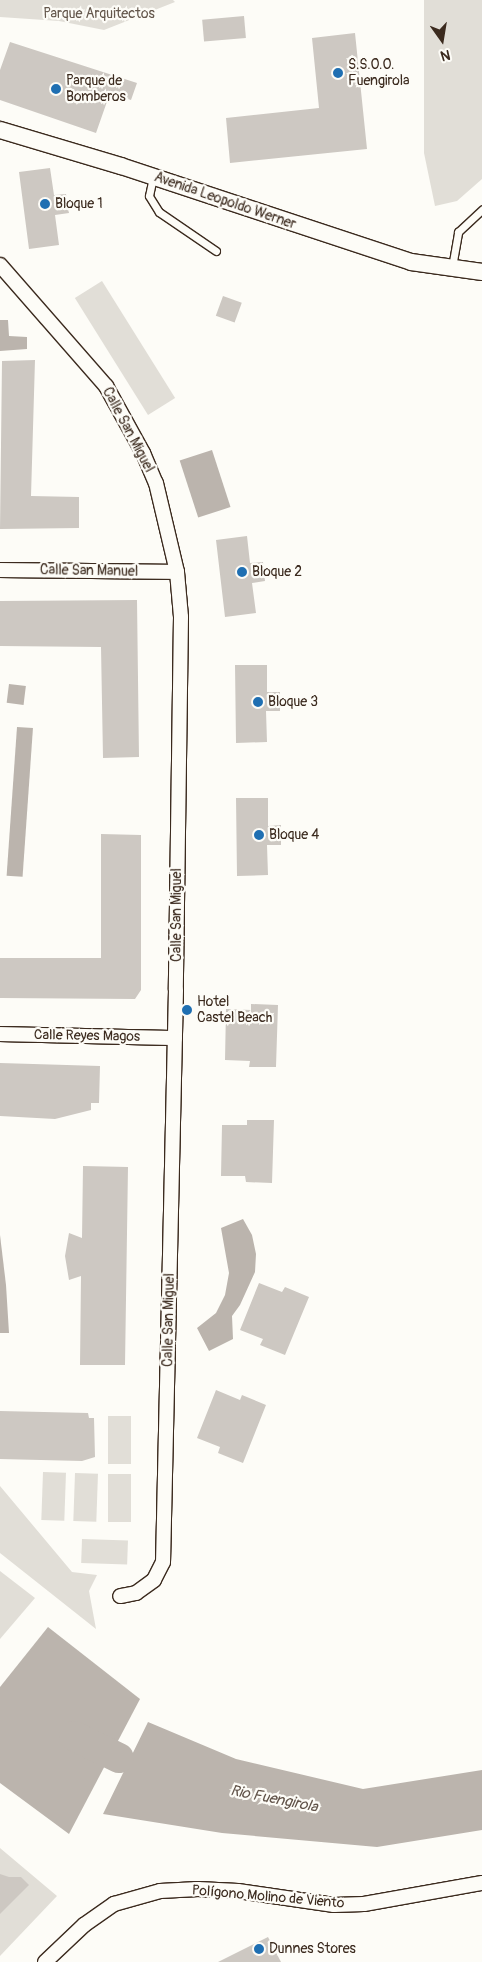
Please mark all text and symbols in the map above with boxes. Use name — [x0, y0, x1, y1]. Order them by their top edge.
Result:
park label: Parque Arquitectos — [43, 6, 155, 22]
north arrow — [417, 15, 467, 65]
text: N — [439, 46, 452, 64]
place label: S.S.O.O. Fuengirola — [348, 57, 410, 90]
marker: S.S.O.O. Fuengirola — [332, 67, 344, 79]
place label: Parque de Bomberos — [66, 73, 126, 105]
marker: Parque de Bomberos — [50, 83, 62, 95]
street label: Avenida Leopoldo Werner — [152, 169, 298, 233]
place label: Bloque 1 — [55, 196, 103, 212]
marker: Bloque 1 — [39, 198, 51, 210]
street label: Calle San Miguel — [99, 385, 157, 475]
street label: Calle San Manuel — [40, 562, 138, 580]
place label: Bloque 2 — [252, 564, 302, 580]
marker: Bloque 2 — [236, 566, 248, 578]
place label: Bloque 3 — [268, 694, 318, 710]
marker: Bloque 3 — [252, 696, 264, 708]
place label: Bloque 4 — [269, 827, 319, 843]
marker: Bloque 4 — [253, 829, 265, 841]
street label: Calle San Miguel — [169, 868, 185, 962]
place label: Hotel Castel Beach — [197, 994, 272, 1026]
marker: Hotel Castel Beach — [181, 1004, 193, 1016]
street label: Calle Reyes Magos — [34, 1027, 140, 1045]
street label: Calle San Miguel — [160, 1273, 178, 1367]
water label: Rio Fuengirola — [229, 1782, 319, 1816]
street label: Polígono Molino de Viento — [191, 1882, 345, 1912]
place label: Dunnes Stores — [269, 1941, 356, 1957]
marker: Dunnes Stores — [253, 1943, 265, 1955]

